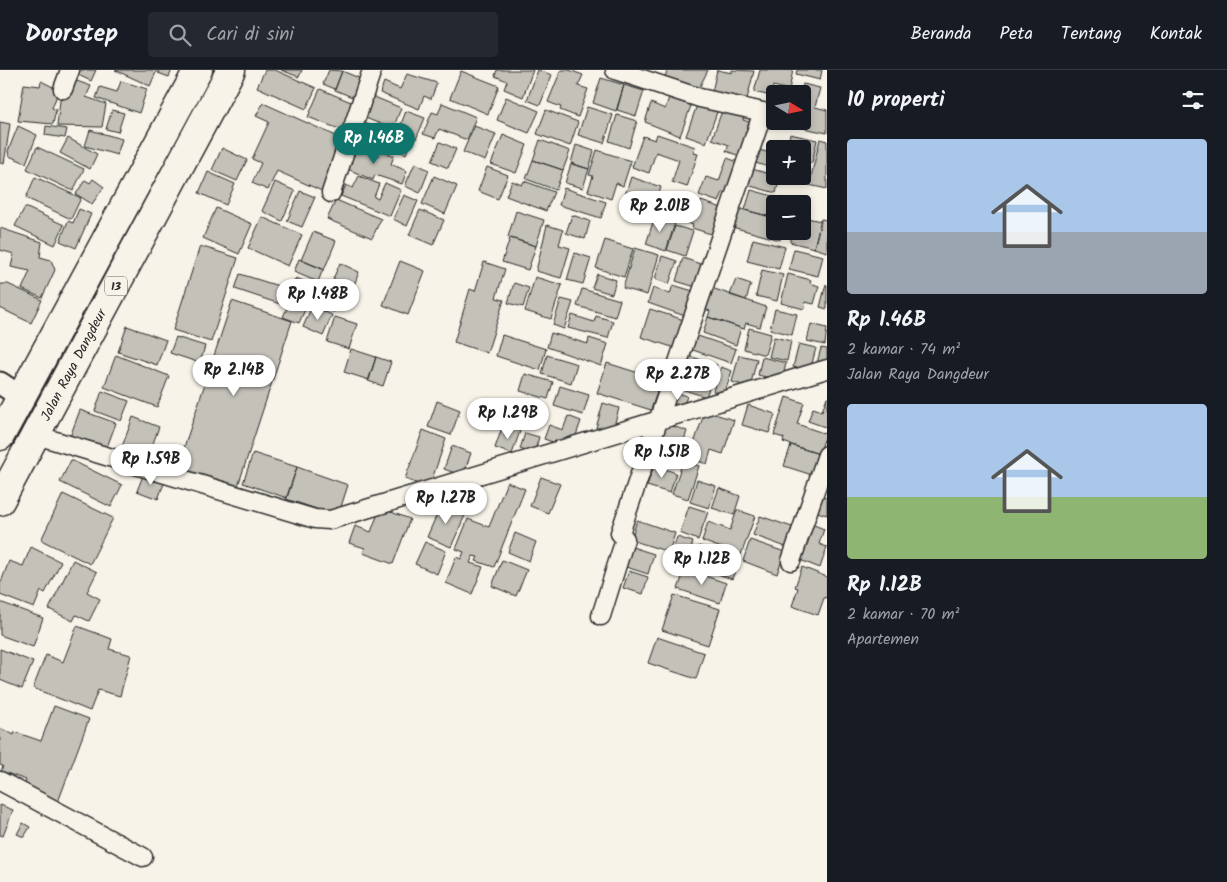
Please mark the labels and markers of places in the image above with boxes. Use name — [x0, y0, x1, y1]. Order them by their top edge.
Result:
pin: Rp 1.46B — [322, 122, 426, 165]
pin: Rp 2.01B — [608, 190, 712, 233]
pin: Rp 1.48B — [266, 278, 370, 321]
pin: Rp 2.14B — [182, 354, 286, 397]
pin: Rp 2.27B — [626, 358, 730, 401]
pin: Rp 1.29B — [456, 398, 560, 440]
pin: Rp 1.51B — [610, 436, 714, 479]
pin: Rp 1.59B — [99, 444, 203, 486]
pin: Rp 1.27B — [394, 482, 498, 525]
pin: Rp 1.12B — [650, 544, 754, 586]

